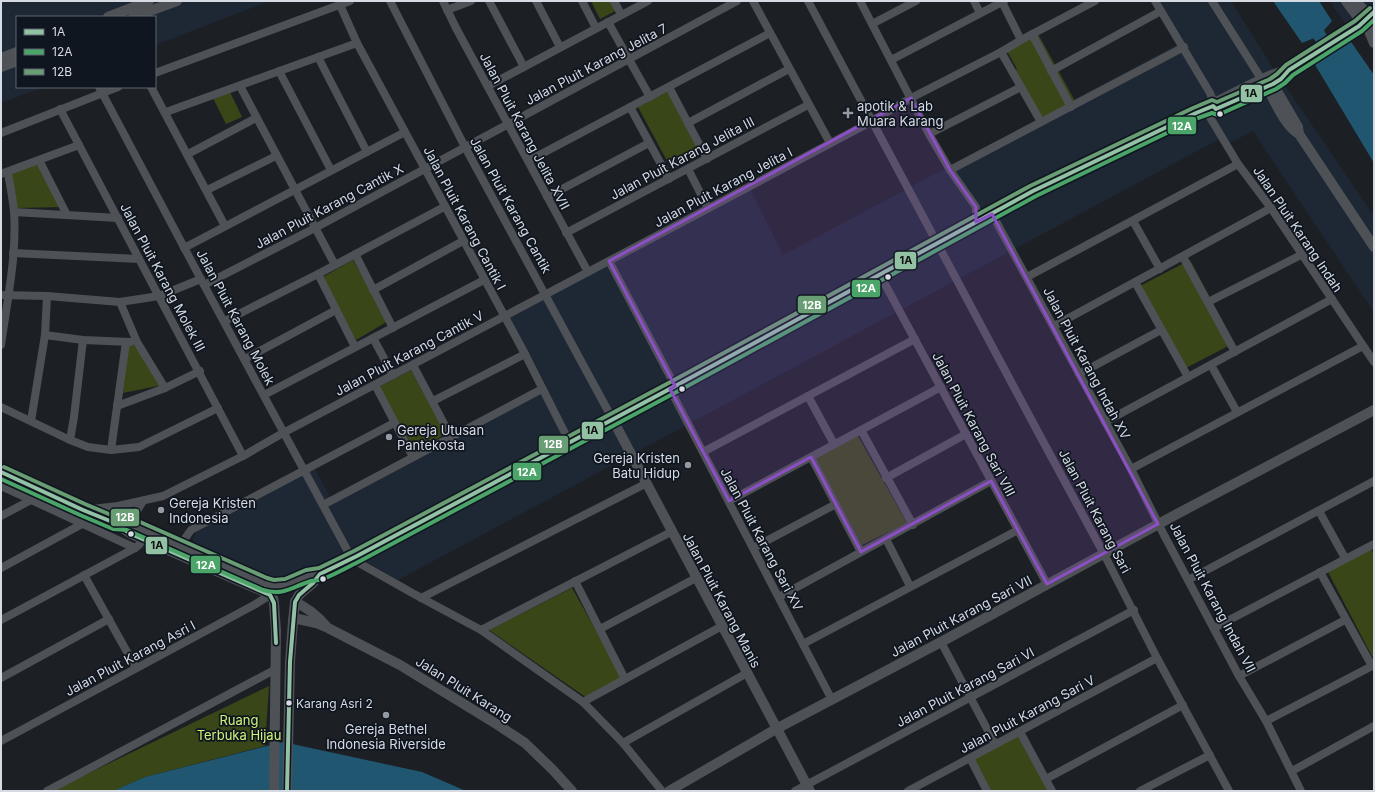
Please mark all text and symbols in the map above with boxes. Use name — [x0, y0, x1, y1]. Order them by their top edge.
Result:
legend — [16, 16, 156, 88]
street label: Jalan Pluit Karang Jelita 7 — [522, 20, 670, 108]
text: 1A — [52, 24, 65, 39]
text: 12A — [52, 44, 72, 59]
street label: Jalan Pluit Karang Jelita XVII — [477, 50, 573, 212]
text: 12B — [52, 64, 72, 79]
line badge: 1A — [1240, 84, 1263, 103]
text: 1A — [1245, 86, 1257, 100]
place label: apotik & Lab Muara Karang — [857, 98, 943, 129]
marker: apotik & Lab Muara Karang — [842, 107, 854, 119]
unlabelled marker — [1215, 109, 1225, 119]
street label: Jalan Pluit Karang Jelita III — [607, 113, 757, 203]
line badge: 12A — [1167, 116, 1197, 135]
text: 12A — [1172, 119, 1192, 133]
street label: Jalan Pluit Karang Cantik — [467, 134, 555, 276]
street label: Jalan Pluit Karang Cantik I — [420, 143, 510, 293]
street label: Jalan Pluit Karang Jelita I — [651, 144, 795, 230]
street label: Jalan Pluit Karang Cantik X — [252, 160, 406, 252]
street label: Jalan Pluit Karang Indah — [1250, 163, 1346, 295]
street label: Jalan Pluit Karang Molek III — [117, 200, 209, 354]
street label: Jalan Pluit Karang Molek — [193, 246, 279, 388]
line badge: 1A — [894, 251, 917, 270]
text: 1A — [900, 253, 912, 267]
unlabelled marker — [883, 272, 893, 282]
line badge: 12A — [851, 279, 881, 298]
text: 12A — [856, 281, 876, 295]
street label: Jalan Pluit Karang Indah XV — [1040, 284, 1134, 442]
line badge: 12B — [797, 295, 827, 314]
text: 12B — [803, 298, 821, 312]
street label: Jalan Pluit Karang Cantik V — [332, 307, 486, 399]
street label: Jalan Pluit Karang Sari VIII — [929, 349, 1019, 499]
unlabelled marker — [677, 384, 687, 394]
line badge: 1A — [581, 421, 604, 440]
place label: Gereja Utusan Pantekosta — [397, 422, 484, 453]
text: 1A — [586, 423, 598, 437]
marker: Gereja Utusan Pantekosta — [384, 432, 394, 442]
line badge: 12B — [538, 435, 569, 454]
text: 12B — [544, 437, 562, 451]
street label: Jalan Pluit Karang Sari — [1056, 446, 1134, 576]
place label: Gereja Kristen Batu Hidup — [593, 450, 680, 481]
marker: Gereja Kristen Batu Hidup — [683, 460, 693, 470]
line badge: 12A — [512, 462, 542, 481]
text: 12A — [517, 465, 537, 479]
street label: Jalan Pluit Karang Sari XV — [717, 465, 807, 613]
place label: Gereja Kristen Indonesia — [169, 495, 256, 526]
marker: Gereja Kristen Indonesia — [156, 505, 166, 515]
line badge: 12B — [110, 508, 140, 527]
text: 12B — [116, 510, 134, 524]
street label: Jalan Pluit Karang Indah VII — [1167, 519, 1259, 675]
unlabelled marker — [126, 529, 136, 539]
street label: Jalan Pluit Karang Manis — [679, 530, 765, 671]
line badge: 1A — [145, 536, 168, 555]
text: 1A — [151, 538, 163, 552]
line badge: 12A — [190, 555, 221, 574]
text: 12A — [196, 558, 216, 572]
street label: Jalan Pluit Karang Sari VII — [888, 572, 1034, 660]
unlabelled marker — [318, 574, 328, 584]
street label: Jalan Pluit Karang Asri I — [62, 617, 198, 699]
street label: Jalan Pluit Karang Sari VI — [893, 644, 1037, 730]
street label: Jalan Pluit Karang — [413, 653, 515, 725]
street label: Jalan Pluit Karang Sari V — [957, 672, 1097, 756]
place label: Karang Asri 2 — [296, 696, 373, 711]
marker: Karang Asri 2 — [284, 698, 294, 708]
marker: Gereja Bethel Indonesia Riverside — [381, 710, 391, 720]
park label: Ruang Terbuka Hijau — [197, 712, 281, 743]
place label: Gereja Bethel Indonesia Riverside — [326, 721, 446, 752]

